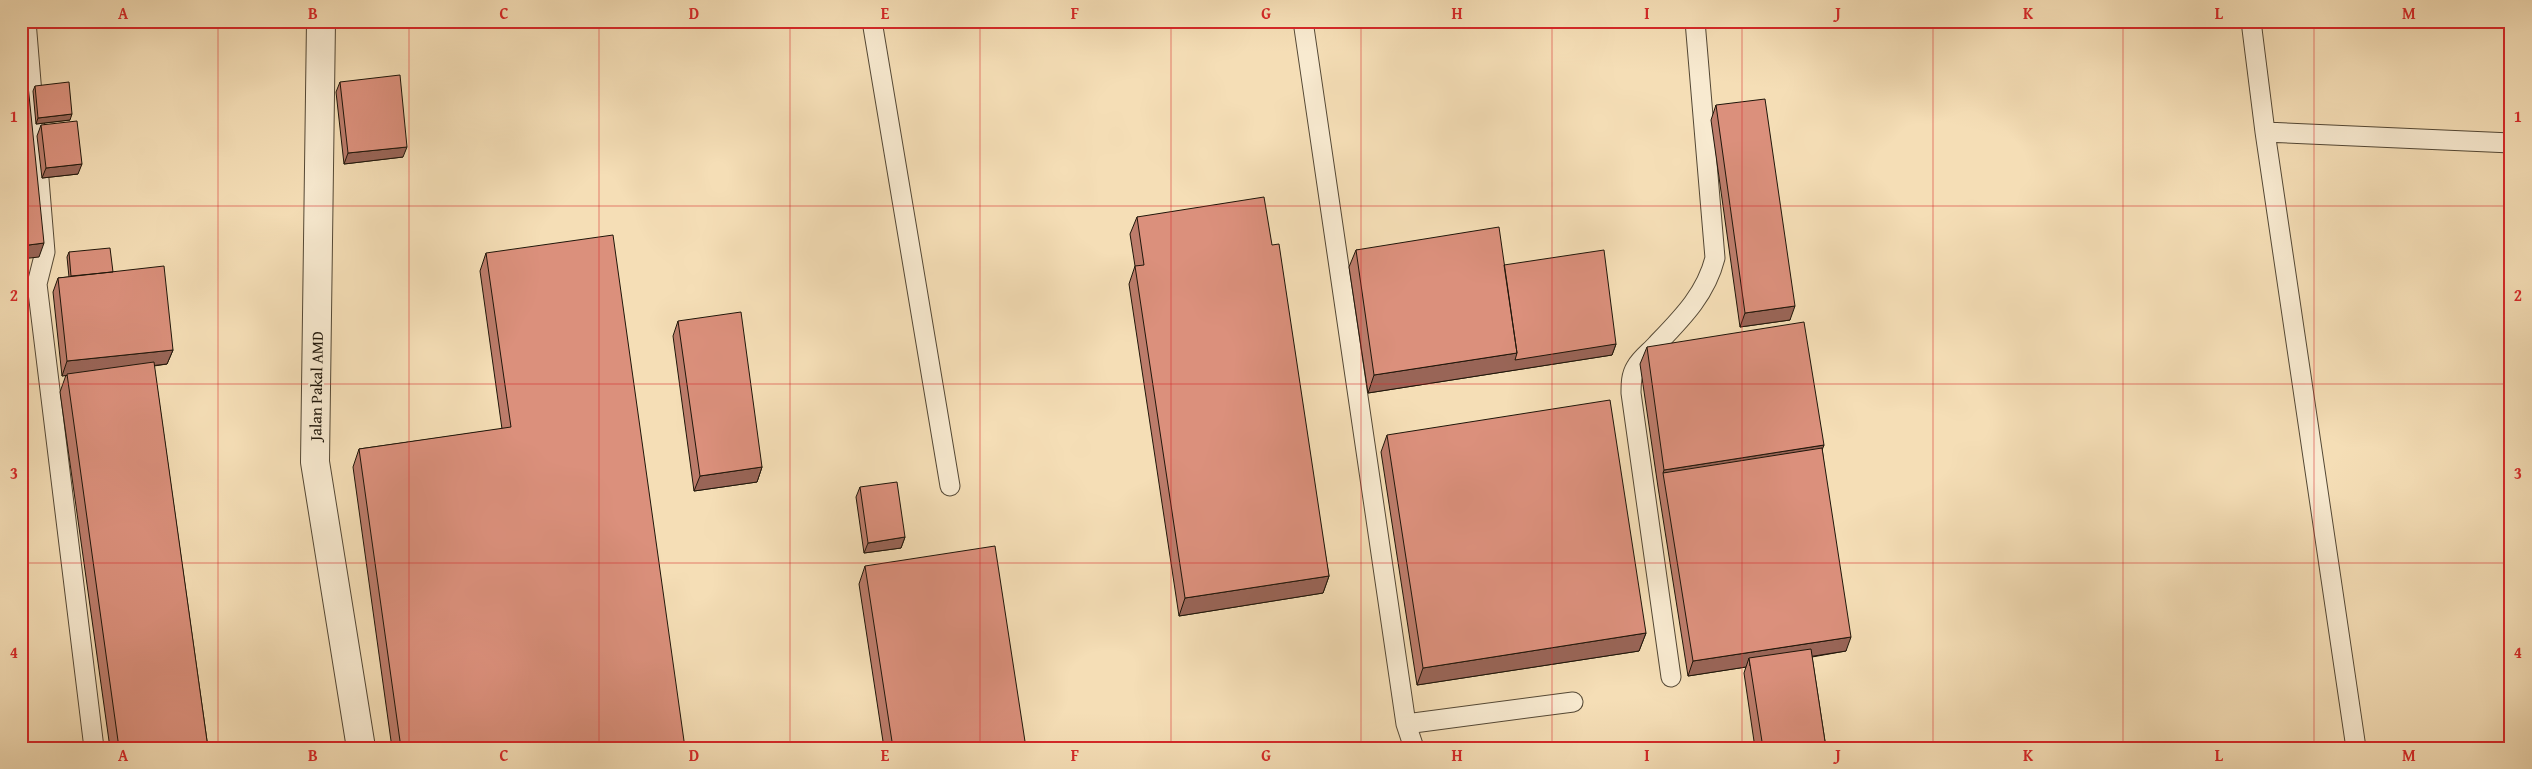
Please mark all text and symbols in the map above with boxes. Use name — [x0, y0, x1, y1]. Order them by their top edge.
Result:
text: A — [118, 1, 129, 25]
text: B — [308, 1, 318, 25]
text: C — [499, 1, 509, 25]
text: D — [689, 1, 699, 25]
text: E — [881, 1, 890, 25]
text: F — [1071, 1, 1079, 25]
text: G — [1261, 1, 1271, 25]
text: H — [1451, 1, 1463, 25]
text: I — [1644, 1, 1650, 25]
text: J — [1832, 1, 1841, 25]
text: K — [2023, 1, 2034, 25]
text: L — [2215, 1, 2224, 25]
text: M — [2402, 1, 2416, 25]
text: 1 — [10, 104, 18, 128]
text: 1 — [2514, 104, 2522, 128]
text: 2 — [10, 283, 18, 307]
text: 2 — [2514, 283, 2522, 307]
street label: Jalan Pakal AMD — [303, 331, 329, 443]
text: 3 — [10, 461, 18, 485]
text: 3 — [2514, 461, 2522, 485]
text: 4 — [10, 640, 18, 664]
text: 4 — [2514, 640, 2522, 664]
text: A — [118, 743, 129, 767]
text: B — [308, 743, 318, 767]
text: C — [499, 743, 509, 767]
text: D — [689, 743, 699, 767]
text: E — [881, 743, 890, 767]
text: F — [1071, 743, 1079, 767]
text: G — [1261, 743, 1271, 767]
text: H — [1451, 743, 1463, 767]
text: I — [1644, 743, 1650, 767]
text: J — [1832, 743, 1841, 767]
text: K — [2023, 743, 2034, 767]
text: L — [2215, 743, 2224, 767]
text: M — [2402, 743, 2416, 767]

